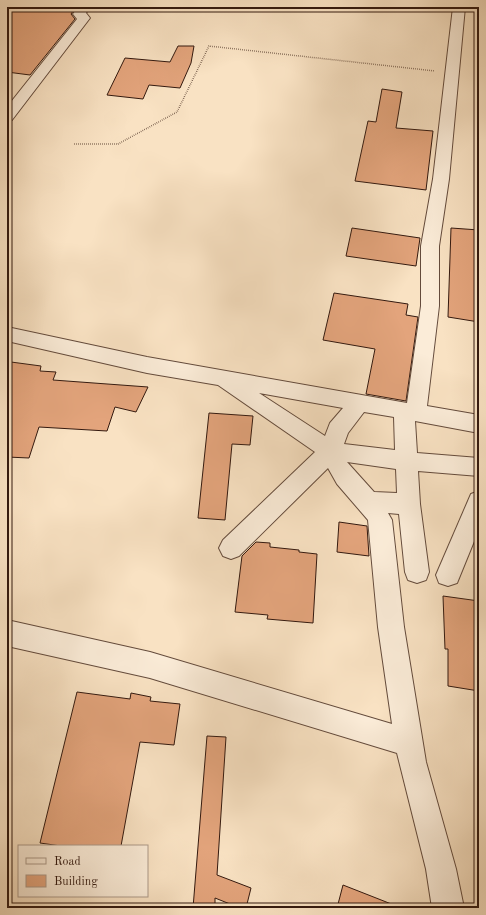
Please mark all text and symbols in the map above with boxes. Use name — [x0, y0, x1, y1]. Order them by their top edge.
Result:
legend — [18, 845, 148, 897]
text: Road — [54, 856, 81, 868]
text: Building — [54, 876, 98, 888]

